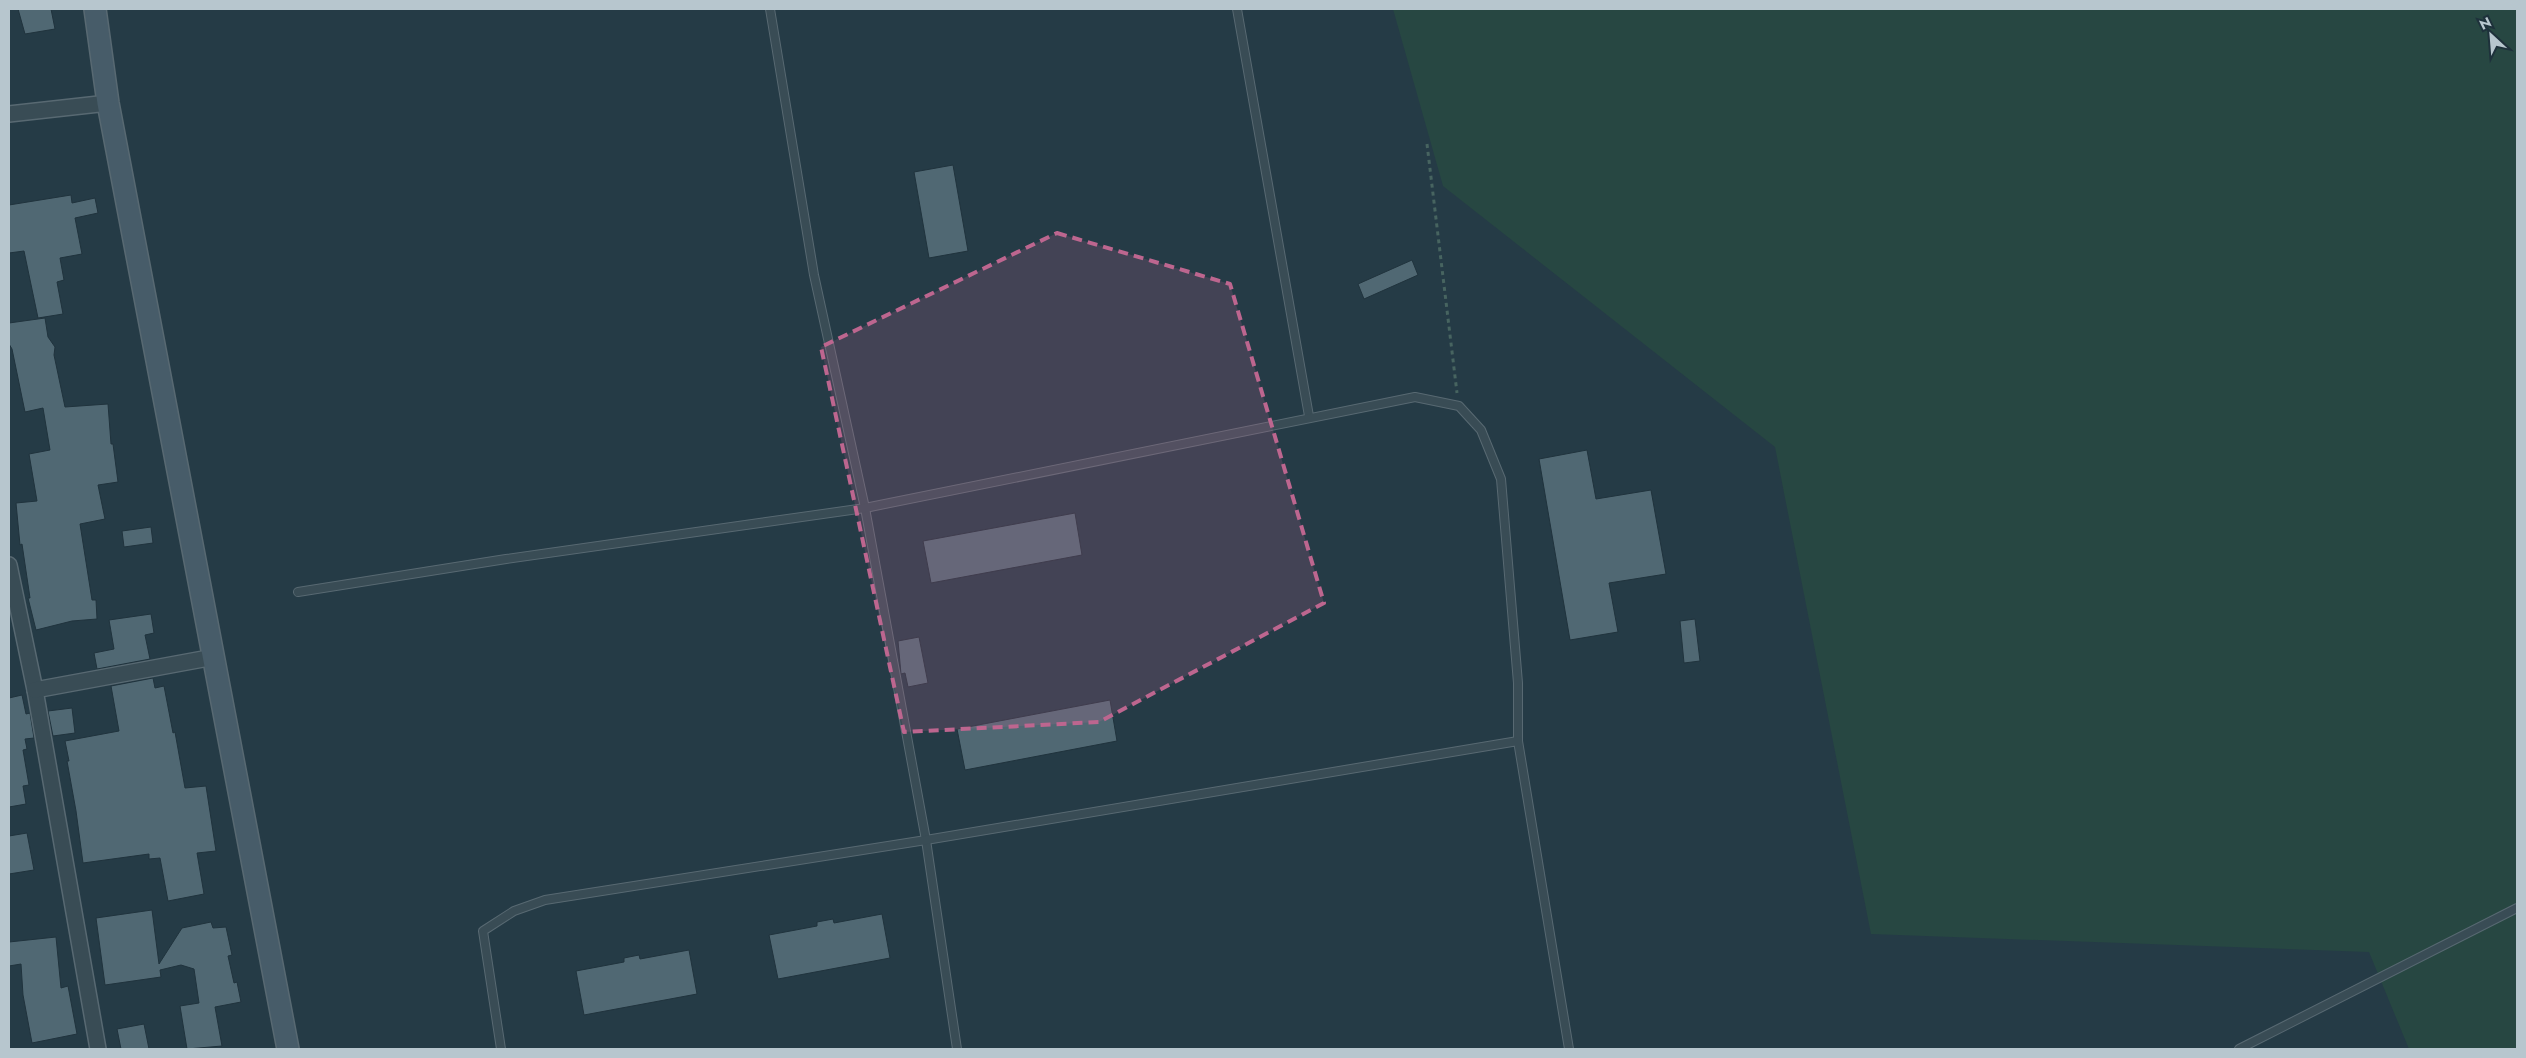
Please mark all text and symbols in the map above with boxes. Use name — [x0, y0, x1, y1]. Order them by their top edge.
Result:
north arrow — [2466, 10, 2516, 60]
text: N — [2476, 12, 2495, 35]

